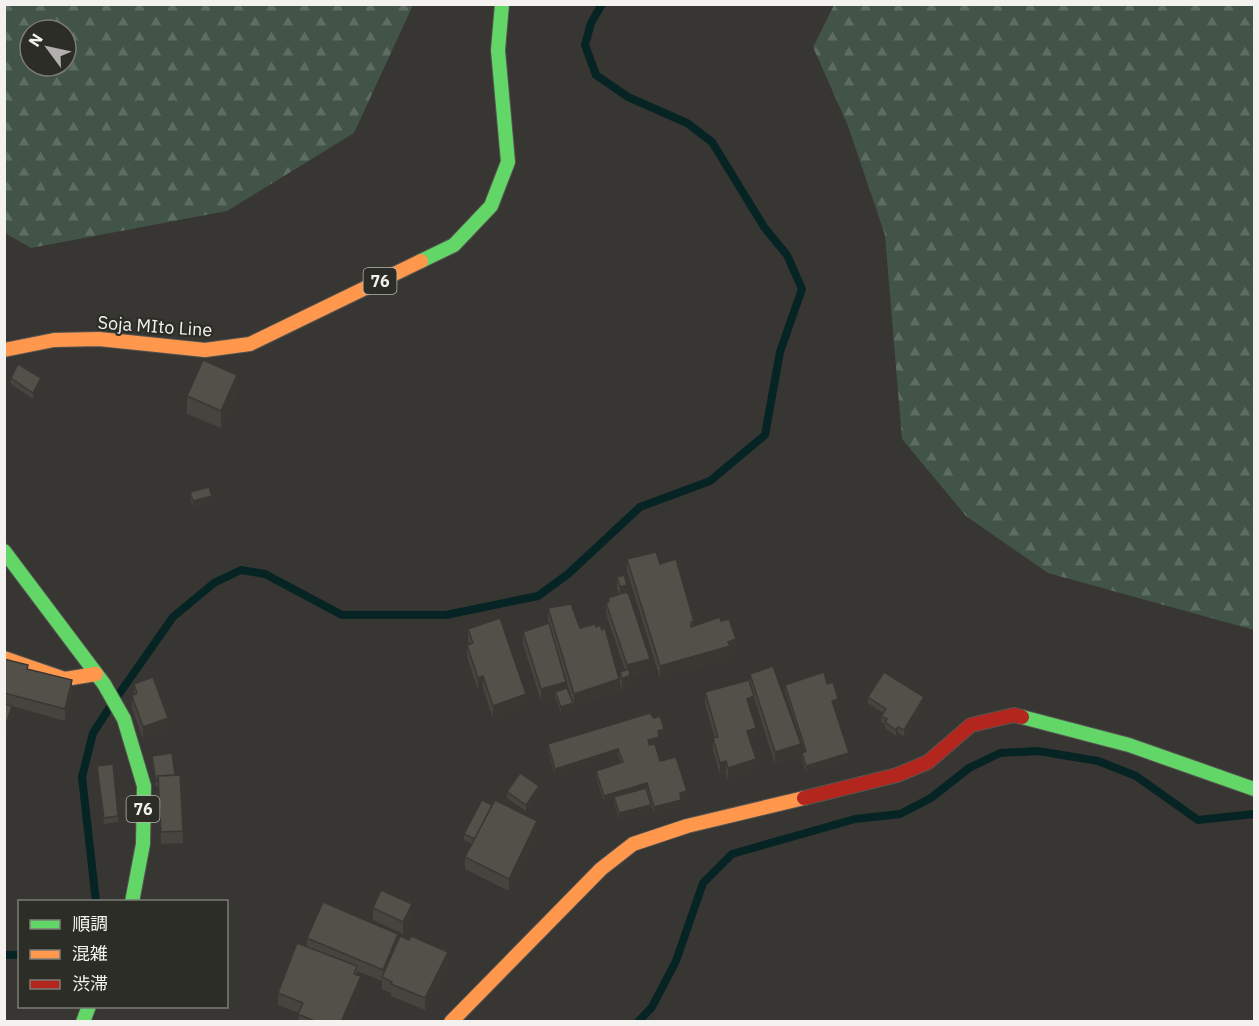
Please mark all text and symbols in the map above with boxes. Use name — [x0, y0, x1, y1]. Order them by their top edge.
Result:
north arrow — [18, 18, 78, 78]
text: N — [24, 30, 47, 50]
road number: 76 — [364, 268, 397, 294]
street label: Soja MIto Line — [97, 311, 213, 341]
road number: 76 — [126, 796, 160, 822]
legend — [18, 900, 228, 1008]
text: 順調 — [72, 912, 108, 935]
text: 混雑 — [72, 942, 108, 965]
text: 渋滞 — [72, 972, 108, 995]

